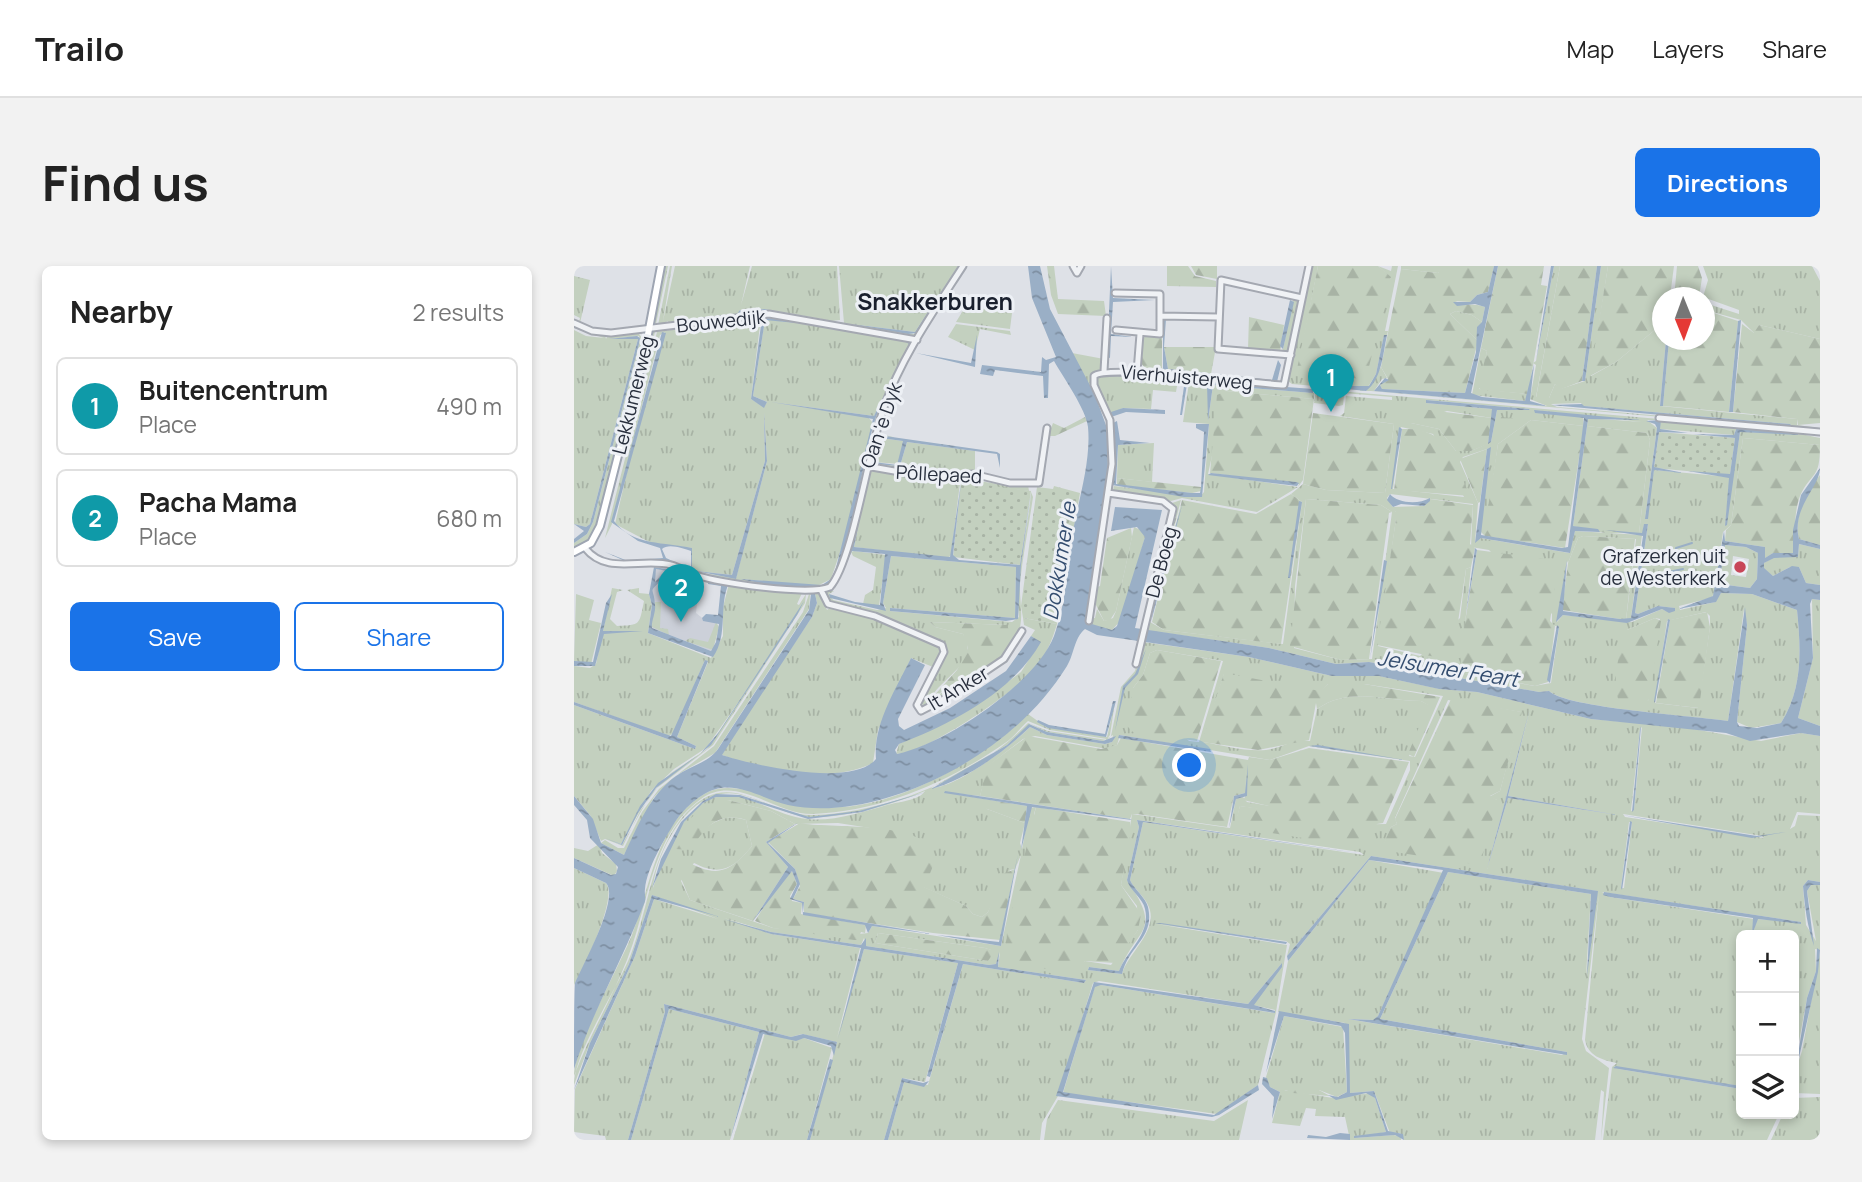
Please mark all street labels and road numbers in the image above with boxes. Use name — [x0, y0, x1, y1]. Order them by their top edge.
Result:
street label: Bouwedijk — [675, 303, 767, 339]
street label: Lekkumerweg — [606, 333, 660, 457]
street label: Vierhuisterweg — [1120, 358, 1254, 396]
street label: Oan 'e Dyk — [854, 378, 908, 471]
street label: Pôllepaed — [895, 459, 983, 489]
street label: De Boeg — [1139, 523, 1183, 601]
street label: It Anker — [923, 660, 993, 716]

